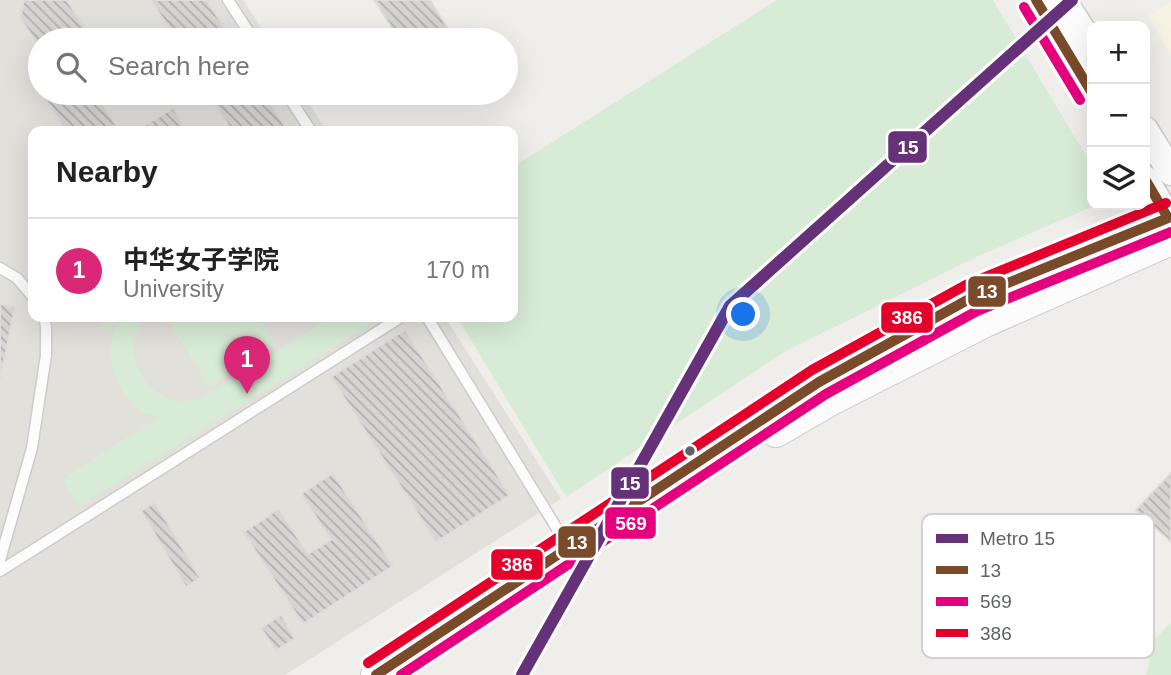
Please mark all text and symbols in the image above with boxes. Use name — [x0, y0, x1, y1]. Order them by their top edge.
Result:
map controls — [1087, 21, 1150, 210]
button: + — [1087, 21, 1150, 84]
search box — [28, 28, 518, 105]
icon: search — [52, 48, 90, 86]
text: Search here — [108, 51, 250, 81]
button: − — [1087, 84, 1150, 147]
line badge: 15 — [887, 130, 928, 164]
text: 15 — [897, 137, 919, 158]
button: layers — [1087, 147, 1150, 210]
text: Nearby — [56, 155, 158, 188]
text: 中华女子学院 — [123, 245, 279, 275]
text: 1 — [73, 257, 85, 283]
text: 170 m — [426, 257, 490, 283]
line badge: 13 — [967, 275, 1007, 308]
text: University — [123, 276, 224, 302]
text: 13 — [976, 281, 998, 302]
your location — [726, 297, 760, 331]
line badge: 386 — [880, 301, 934, 334]
text: 386 — [891, 307, 923, 328]
pin: 1 — [224, 336, 270, 394]
unlabelled marker — [683, 444, 697, 458]
line badge: 15 — [610, 466, 650, 500]
text: 15 — [619, 473, 641, 494]
line badge: 569 — [604, 506, 657, 540]
text: 569 — [615, 513, 647, 534]
legend — [922, 514, 1154, 658]
line badge: 13 — [557, 525, 597, 559]
text: Metro 15 — [980, 528, 1055, 549]
text: 13 — [566, 532, 588, 553]
line badge: 386 — [490, 548, 544, 581]
text: 386 — [501, 554, 533, 575]
text: 13 — [980, 560, 1001, 581]
text: 569 — [980, 591, 1012, 612]
text: 386 — [980, 623, 1012, 644]

